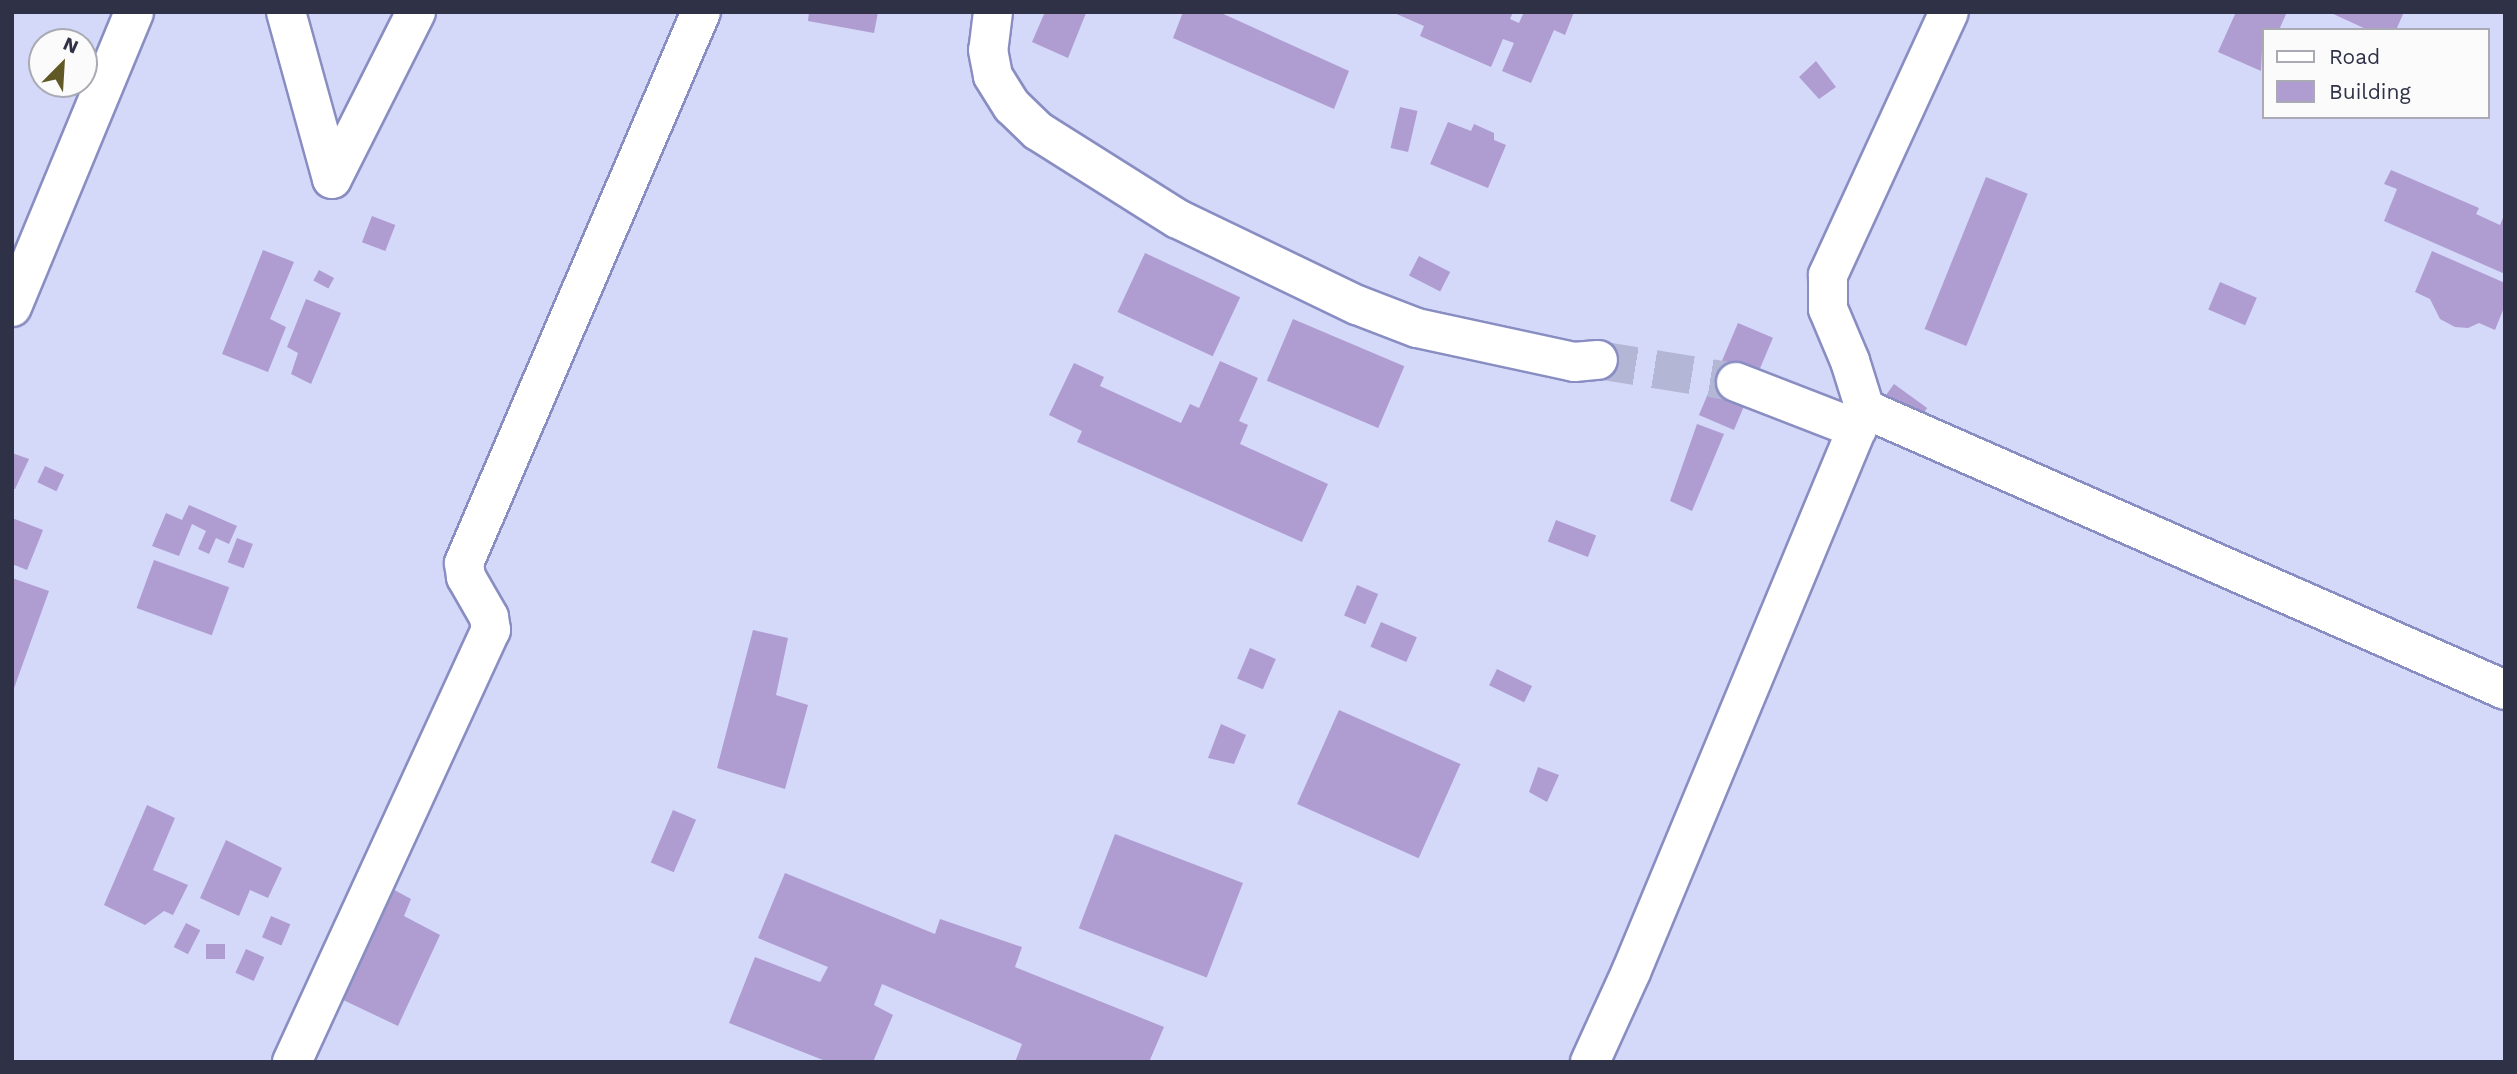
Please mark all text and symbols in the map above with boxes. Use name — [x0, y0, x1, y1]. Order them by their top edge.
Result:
north arrow — [28, 28, 98, 98]
legend — [2262, 28, 2489, 119]
text: N — [60, 32, 82, 59]
text: Road — [2329, 44, 2380, 69]
text: Building — [2329, 79, 2411, 104]

